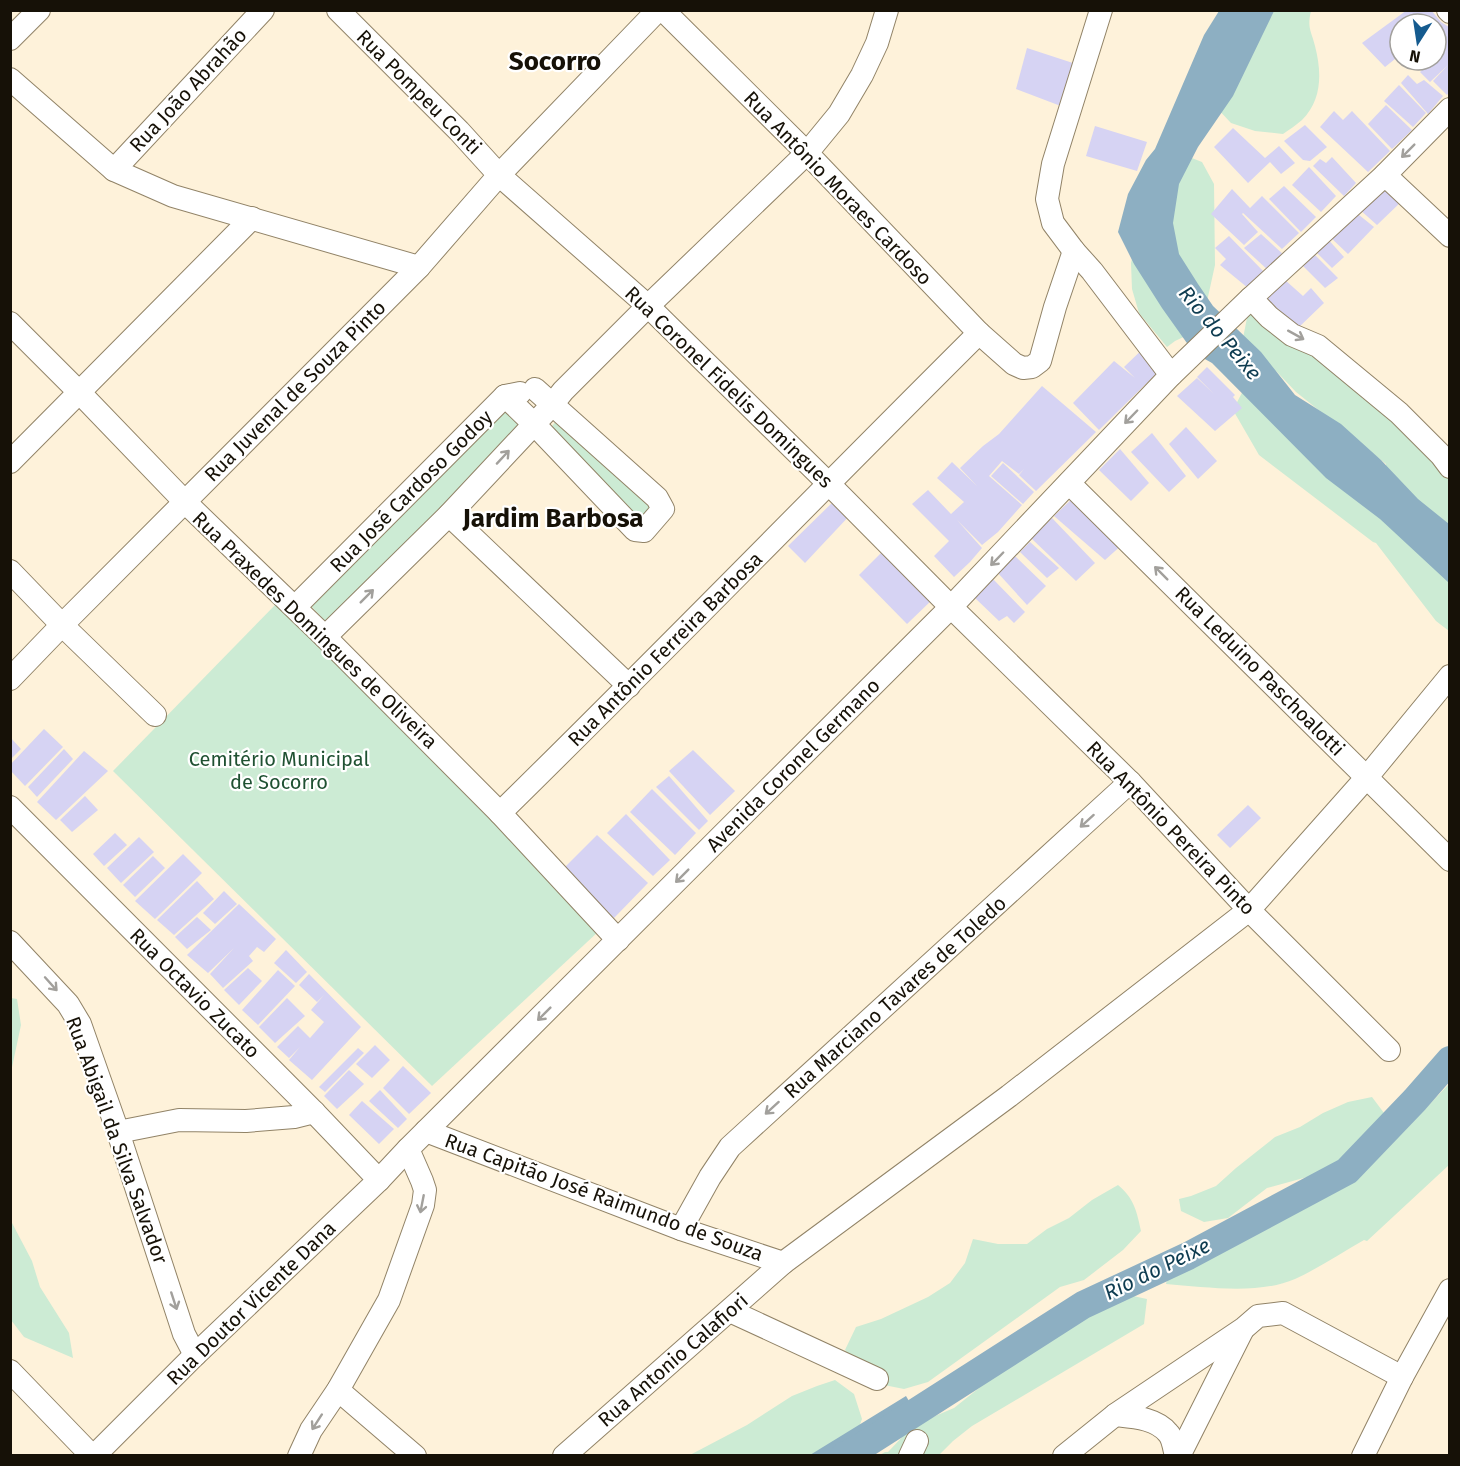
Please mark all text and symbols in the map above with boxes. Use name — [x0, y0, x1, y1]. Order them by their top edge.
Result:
north arrow — [1388, 12, 1448, 72]
street label: Rua João Abrahão — [124, 23, 252, 157]
street label: Rua Pompeu Conti — [352, 25, 486, 159]
district label: Socorro — [509, 46, 601, 77]
text: N — [1408, 46, 1422, 67]
street label: Rua Antônio Moraes Cardoso — [739, 86, 937, 290]
one-way arrow — [1401, 143, 1416, 158]
street label: Rua Coronel Fidelis Domingues — [620, 281, 838, 493]
water label: Rio do Peixe — [1173, 281, 1267, 385]
street label: Rua Juvenal de Souza Pinto — [199, 295, 391, 487]
one-way arrow — [1286, 330, 1304, 341]
street label: Rua José Cardoso Godoy — [325, 405, 497, 577]
one-way arrow — [1124, 410, 1138, 425]
one-way arrow — [496, 449, 510, 464]
district label: Jardim Barbosa — [461, 503, 644, 534]
street label: Rua Praxedes Domingues de Oliveira — [188, 506, 442, 754]
street label: Rua Antônio Ferreira Barbosa — [563, 547, 767, 751]
one-way arrow — [989, 551, 1004, 566]
one-way arrow — [1153, 566, 1168, 581]
street label: Rua Leduino Paschoalotti — [1170, 581, 1350, 761]
one-way arrow — [359, 588, 374, 603]
street label: Avenida Coronel Germano — [701, 673, 885, 857]
street label: Rua Antônio Pereira Pinto — [1082, 736, 1260, 920]
park label: Cemitério Municipal de Socorro — [189, 747, 369, 794]
one-way arrow — [1080, 814, 1095, 828]
one-way arrow — [674, 869, 689, 884]
street label: Rua Marciano Tavares de Toledo — [779, 891, 1011, 1103]
street label: Rua Octavio Zucato — [125, 923, 265, 1063]
one-way arrow — [44, 977, 58, 992]
one-way arrow — [536, 1006, 551, 1021]
street label: Rua Abigail da Silva Salvador — [61, 1013, 173, 1267]
one-way arrow — [765, 1101, 780, 1115]
street label: Rua Capitão José Raimundo de Souza — [441, 1128, 767, 1266]
one-way arrow — [416, 1193, 427, 1213]
street label: Rua Doutor Vicente Dana — [162, 1216, 340, 1390]
water label: Rio do Peixe — [1100, 1232, 1214, 1306]
street label: Rua Antonio Calafiori — [593, 1288, 753, 1432]
one-way arrow — [169, 1291, 180, 1310]
one-way arrow — [311, 1413, 323, 1430]

